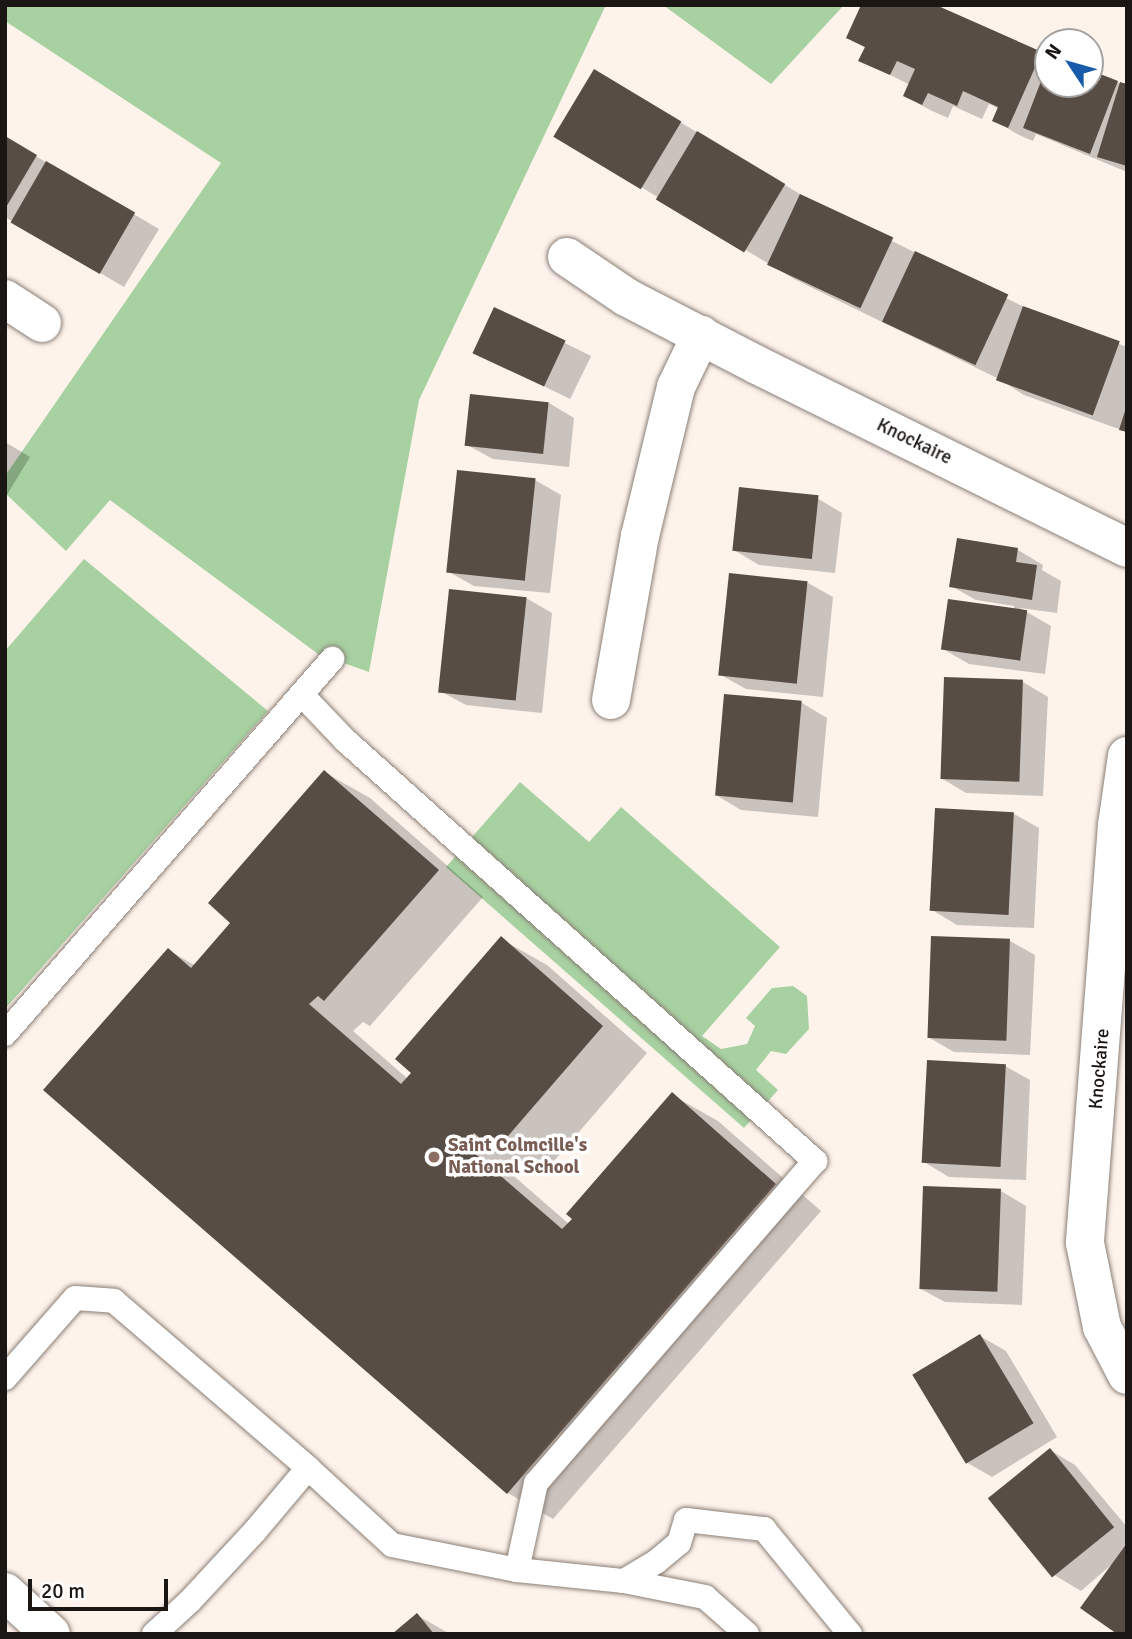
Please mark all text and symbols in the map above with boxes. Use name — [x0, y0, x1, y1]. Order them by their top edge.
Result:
north arrow — [1034, 28, 1104, 98]
text: N — [1040, 39, 1067, 64]
street label: Knockaire — [873, 414, 955, 470]
street label: Knockaire — [1085, 1028, 1115, 1110]
place label: Saint Colmcille's National School — [448, 1135, 587, 1179]
marker: Saint Colmcille's National School — [426, 1149, 442, 1165]
scale bar — [32, 1566, 172, 1610]
text: 20 m — [41, 1578, 85, 1604]

